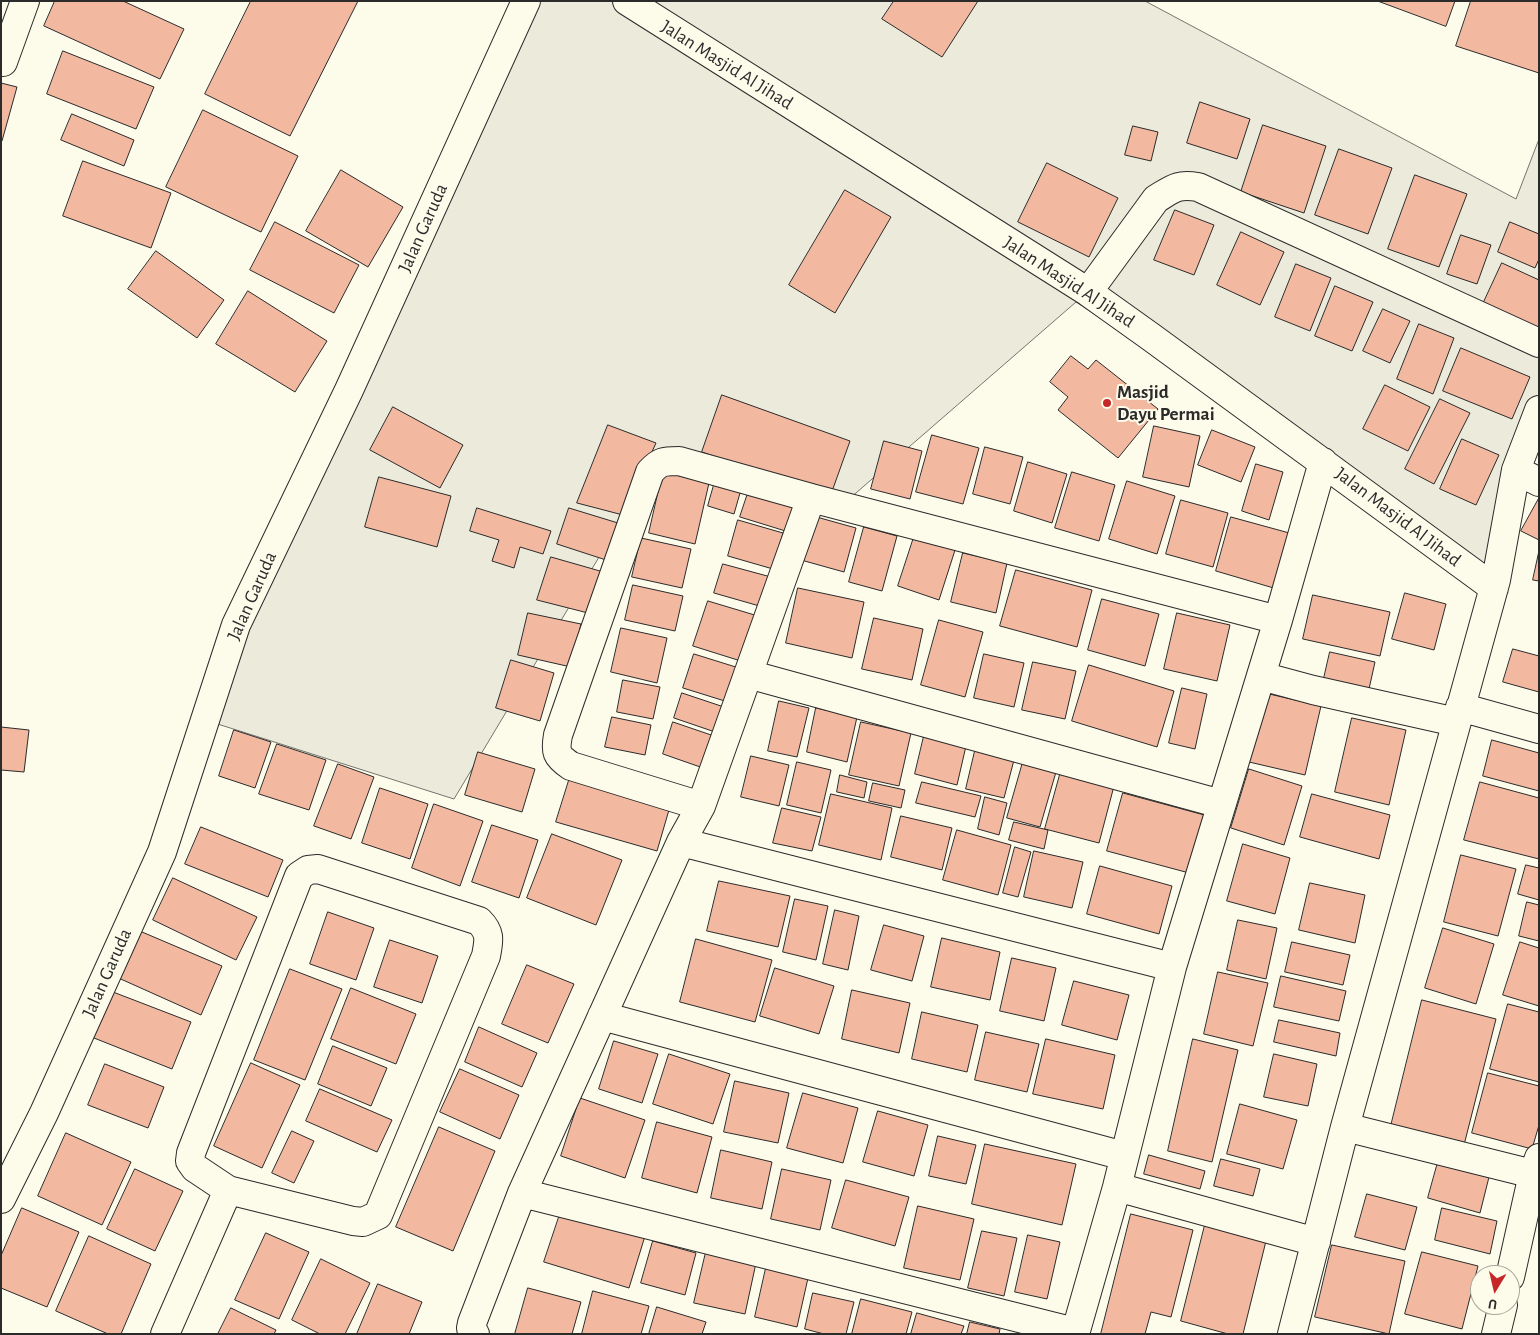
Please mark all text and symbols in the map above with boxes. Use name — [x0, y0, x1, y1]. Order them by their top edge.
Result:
street label: Jalan Masjid Al Jihad — [657, 15, 797, 115]
street label: Jalan Garuda — [393, 180, 453, 276]
street label: Jalan Masjid Al Jihad — [999, 231, 1139, 333]
place label: Masjid Dayu Permai — [1117, 381, 1215, 425]
marker: Masjid Dayu Permai — [1101, 397, 1113, 409]
street label: Jalan Masjid Al Jihad — [1331, 462, 1465, 572]
street label: Jalan Garuda — [222, 548, 282, 644]
street label: Jalan Garuda — [77, 925, 137, 1021]
north arrow — [1470, 1265, 1520, 1315]
text: U — [1487, 1296, 1498, 1311]

